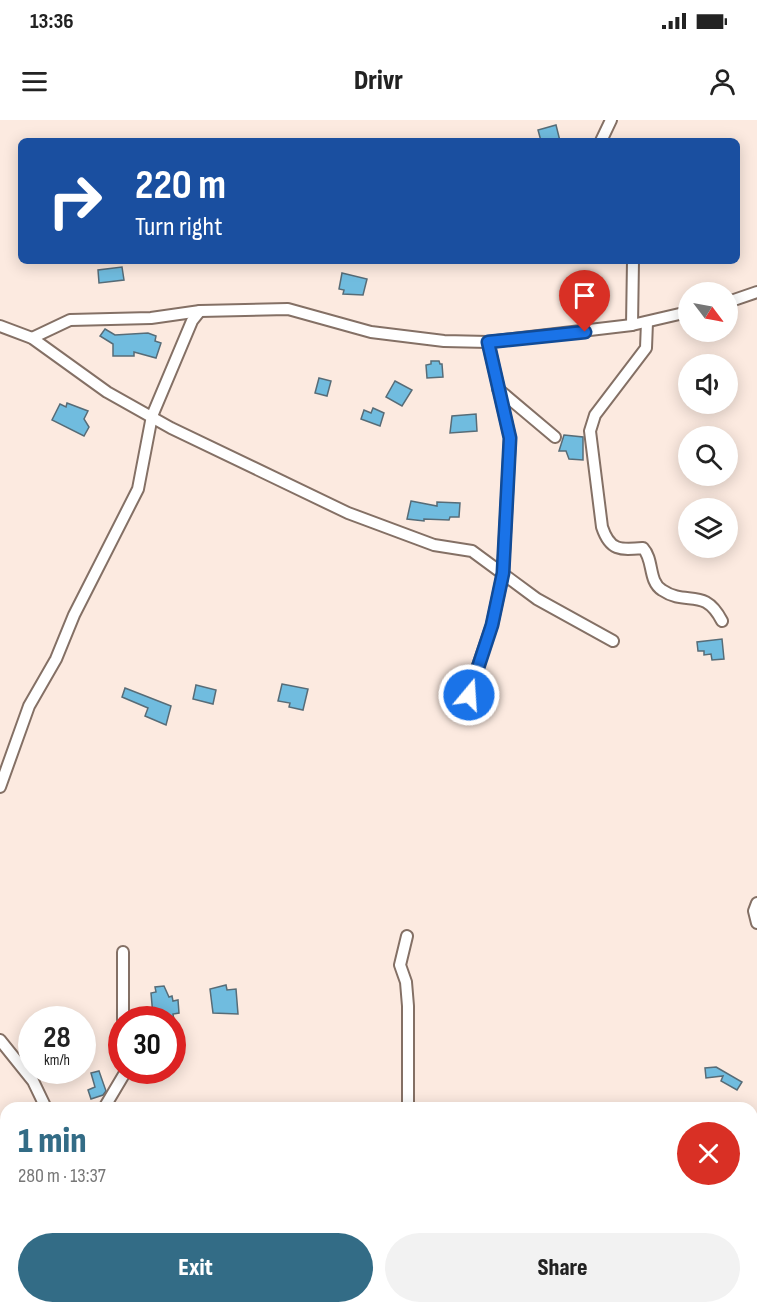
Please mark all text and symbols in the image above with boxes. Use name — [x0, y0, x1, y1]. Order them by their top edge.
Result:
text: 13:36 — [30, 8, 74, 35]
icon: menu — [18, 65, 51, 98]
text: Drivr — [354, 65, 403, 97]
icon: person — [706, 65, 739, 98]
text: 220 m — [135, 160, 226, 211]
icon: right — [36, 162, 114, 240]
text: Turn right — [135, 211, 222, 243]
pin — [559, 270, 610, 332]
icon: arrive — [568, 279, 601, 312]
north arrow — [678, 282, 738, 342]
map controls — [678, 282, 738, 558]
button: sound — [678, 354, 738, 414]
button: search — [678, 426, 738, 486]
button: layers — [678, 498, 738, 558]
position arrow — [437, 663, 501, 727]
speed limit sign: 30 — [108, 1006, 186, 1084]
text: 28 — [43, 1020, 71, 1056]
text: km/h — [44, 1051, 70, 1070]
text: 1 min — [18, 1120, 86, 1163]
button: close — [677, 1122, 740, 1185]
text: 280 m · 13:37 — [18, 1164, 106, 1188]
button: Exit — [18, 1233, 373, 1302]
button: Share — [385, 1233, 740, 1302]

